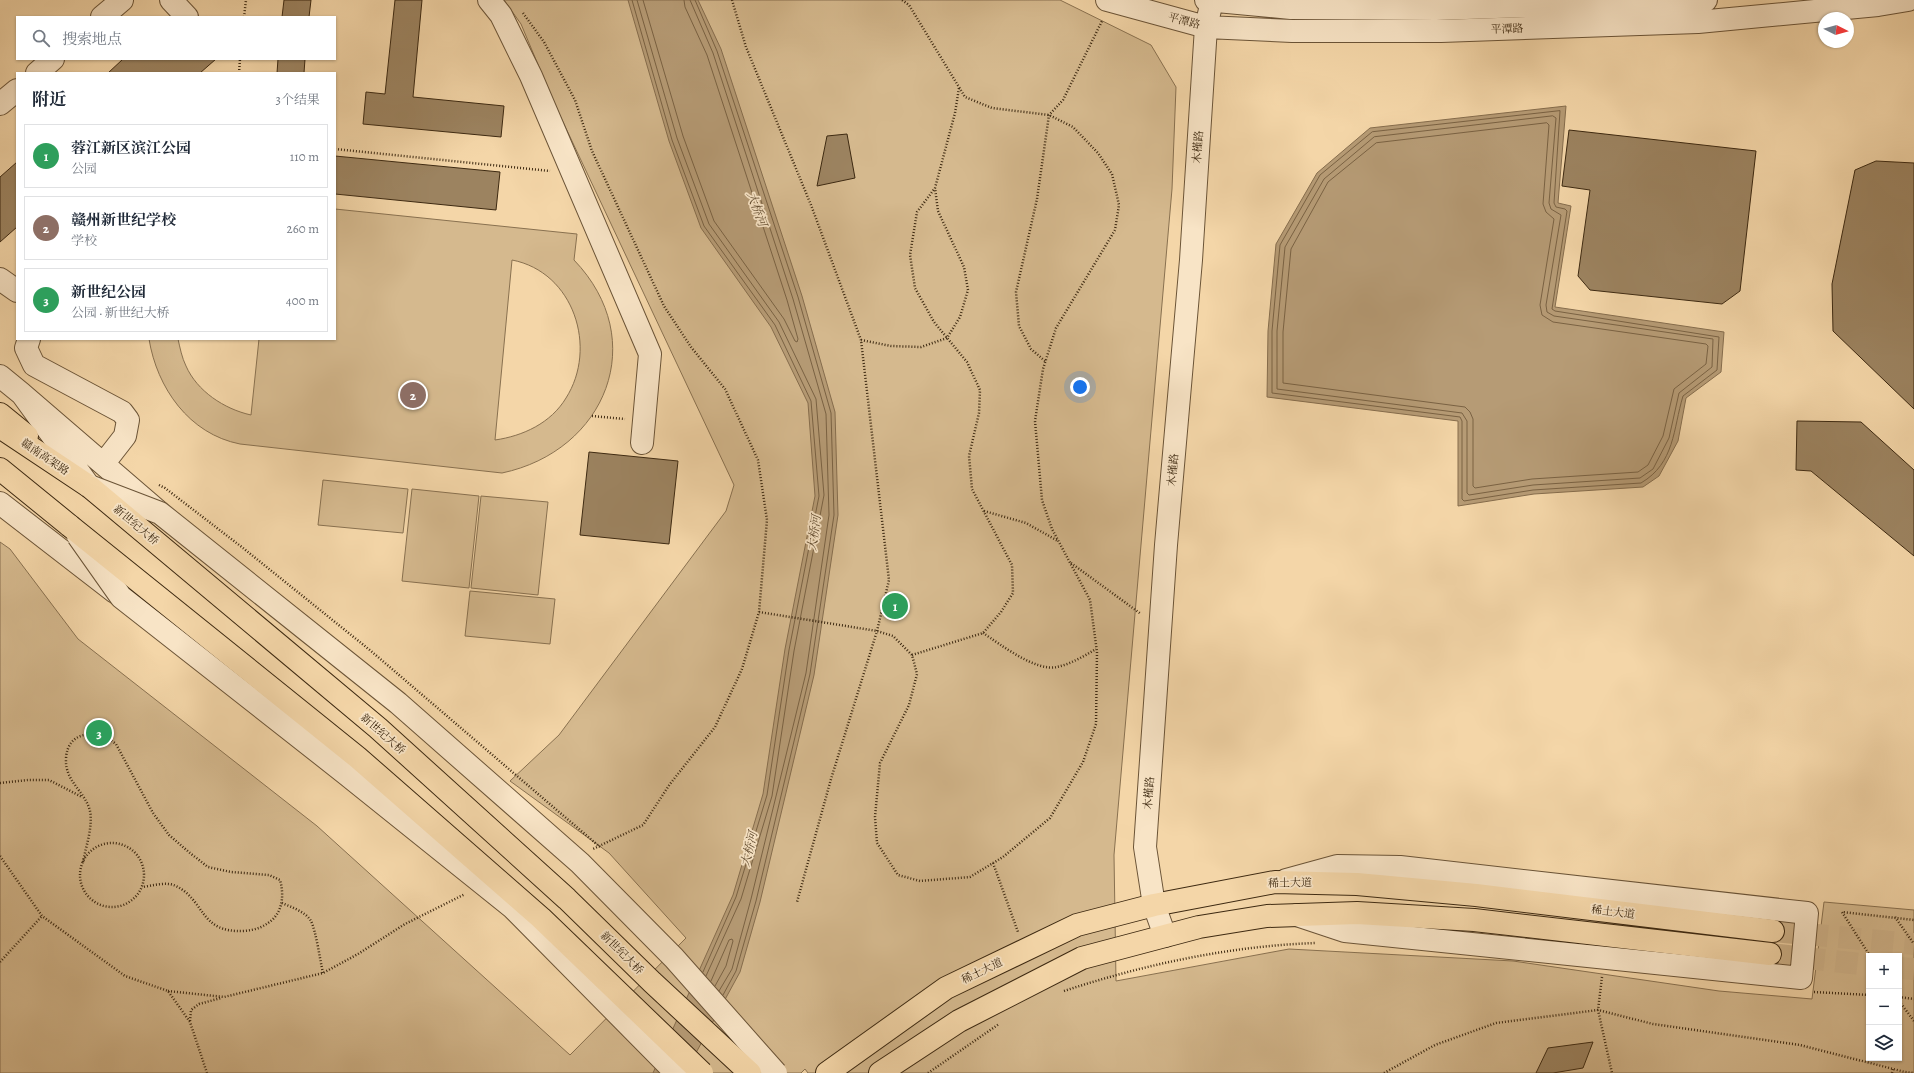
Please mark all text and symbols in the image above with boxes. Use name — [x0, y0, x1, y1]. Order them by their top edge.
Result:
street label: 平潭路 — [1166, 9, 1202, 33]
north arrow — [1818, 12, 1854, 48]
search box — [16, 16, 336, 60]
street label: 平潭路 — [1490, 21, 1524, 37]
icon: search — [30, 27, 52, 49]
text: 搜索地点 — [62, 29, 122, 49]
text: 附近 — [32, 88, 66, 111]
text: 3个结果 — [276, 91, 320, 108]
street label: 木槿路 — [1189, 130, 1207, 164]
text: 蓉江新区滨江公园 — [71, 138, 191, 158]
text: 1 — [44, 148, 48, 165]
text: 110 m — [290, 148, 319, 165]
text: 公园 — [71, 160, 97, 177]
water label: 大桥河 — [743, 189, 771, 231]
text: 赣州新世纪学校 — [71, 210, 176, 230]
text: 2 — [43, 220, 49, 237]
text: 260 m — [286, 220, 319, 237]
text: 学校 — [71, 232, 97, 249]
text: 新世纪公园 — [71, 282, 146, 302]
text: 3 — [43, 292, 49, 309]
text: 400 m — [286, 292, 319, 309]
text: 公园 · 新世纪大桥 — [71, 304, 170, 321]
your location — [1070, 377, 1090, 397]
pin: 2 — [400, 380, 426, 410]
street label: 赣南高架路 — [18, 435, 72, 479]
street label: 木槿路 — [1164, 453, 1182, 487]
street label: 新世纪大桥 — [110, 502, 162, 548]
water label: 大桥河 — [804, 512, 825, 552]
pin: 1 — [882, 591, 908, 621]
street label: 新世纪大桥 — [357, 710, 409, 758]
pin: 3 — [86, 718, 112, 748]
street label: 木槿路 — [1140, 776, 1158, 810]
water label: 大桥河 — [737, 828, 762, 868]
street label: 稀土大道 — [1268, 875, 1312, 891]
street label: 稀土大道 — [1590, 902, 1636, 922]
street label: 新世纪大桥 — [597, 928, 647, 978]
map controls — [1866, 953, 1902, 1061]
button: + — [1866, 953, 1902, 989]
street label: 稀土大道 — [959, 955, 1005, 987]
button: − — [1866, 989, 1902, 1025]
button: layers — [1866, 1025, 1902, 1061]

